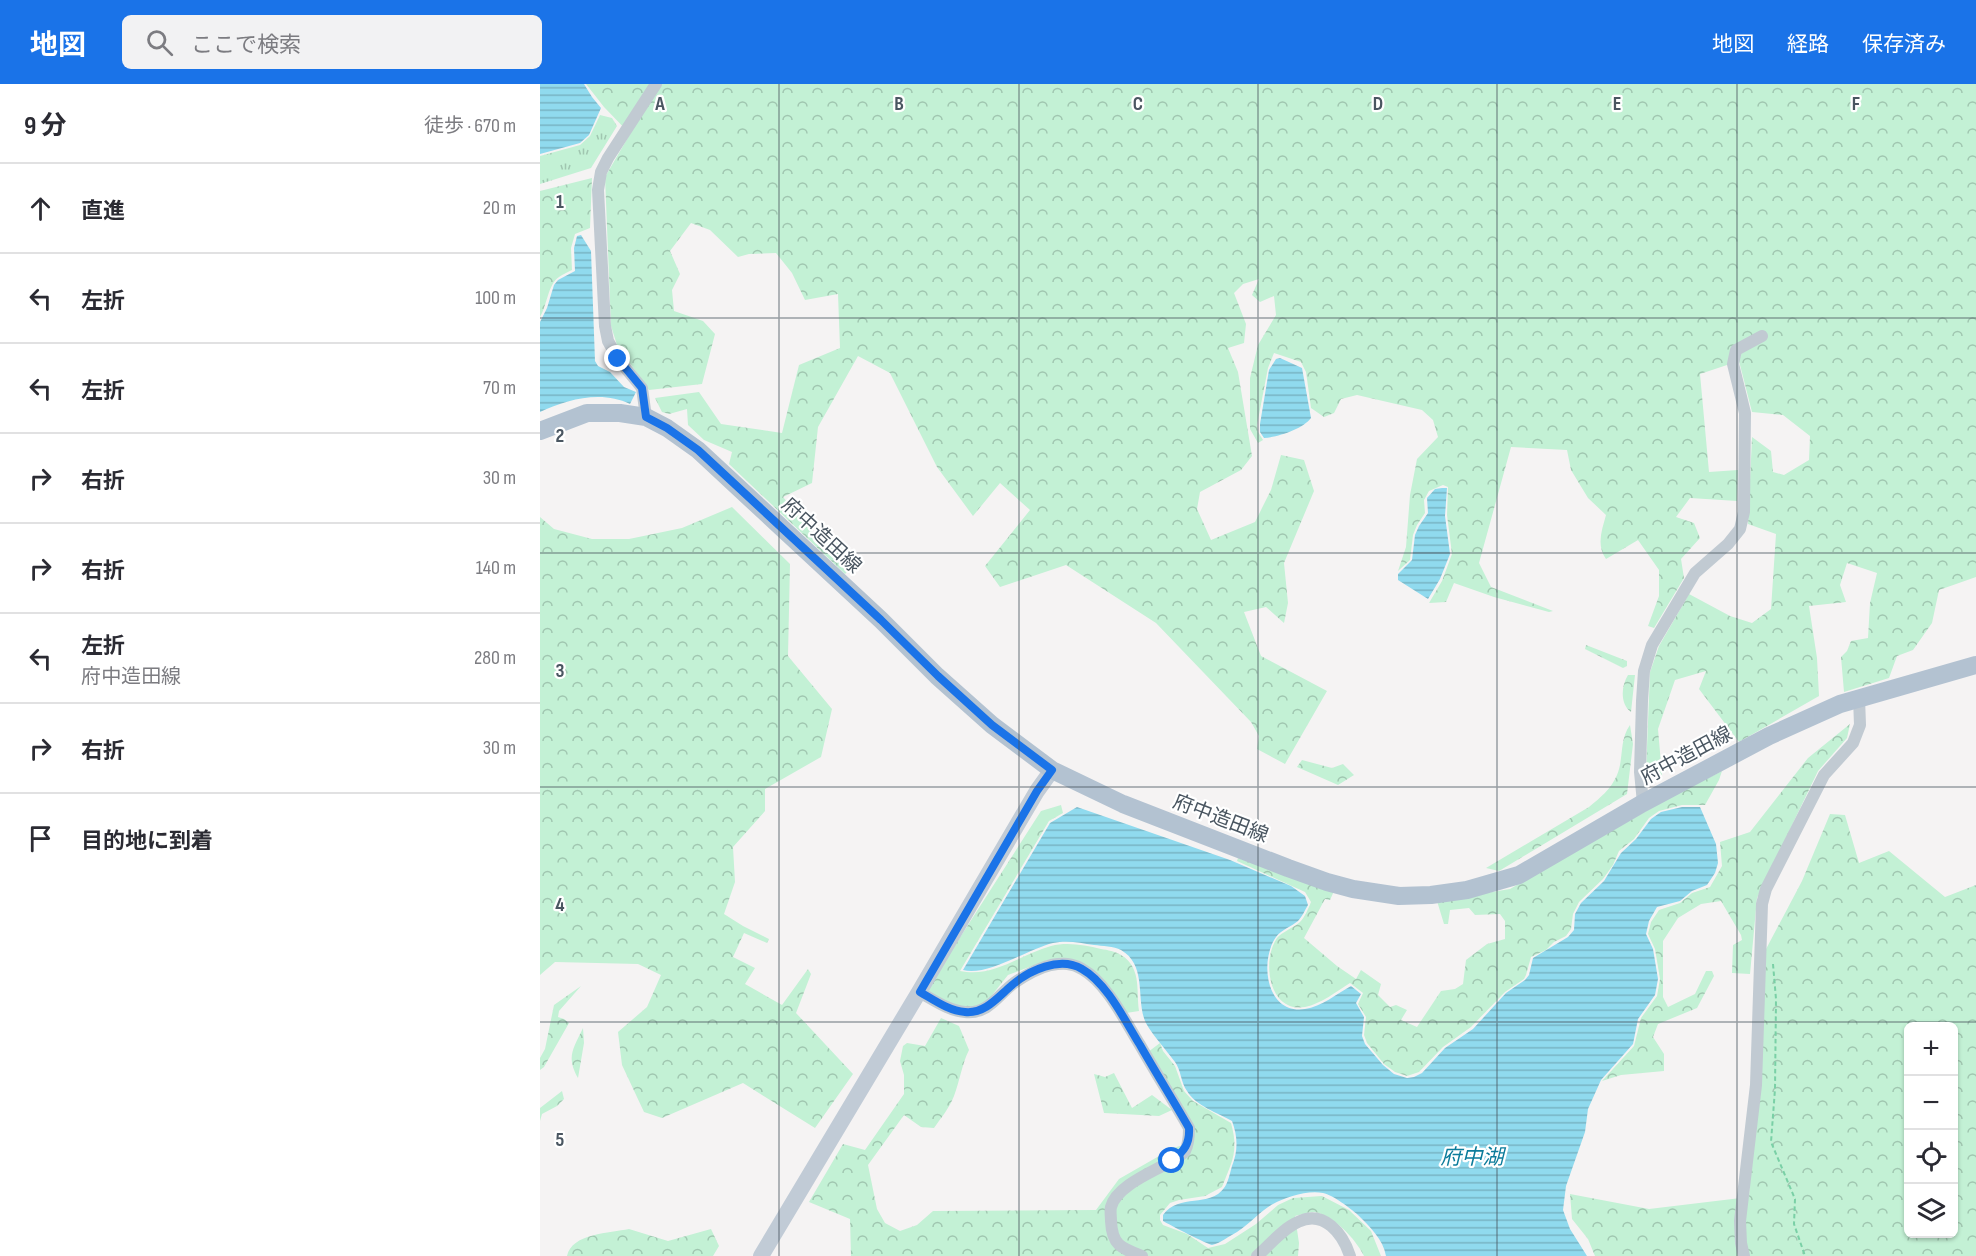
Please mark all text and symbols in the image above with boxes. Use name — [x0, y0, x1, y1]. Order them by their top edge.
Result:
search box — [122, 15, 542, 69]
icon: search — [143, 26, 176, 59]
text: 地図 — [30, 29, 86, 62]
text: ここで検索 — [191, 32, 301, 59]
text: 地図 — [1712, 32, 1754, 57]
text: 経路 — [1787, 32, 1829, 57]
text: 保存済み — [1862, 32, 1946, 57]
text: A — [654, 92, 665, 116]
text: B — [894, 92, 904, 116]
text: C — [1133, 92, 1143, 116]
text: D — [1373, 92, 1383, 116]
text: E — [1613, 92, 1621, 116]
text: F — [1852, 92, 1860, 116]
text: 9 分 — [24, 111, 66, 142]
text: 徒歩 · 670 m — [424, 114, 516, 138]
text: 1 — [556, 190, 564, 214]
icon: ahead — [24, 192, 57, 225]
text: 20 m — [483, 196, 516, 220]
text: 直進 — [81, 198, 125, 225]
icon: left — [24, 282, 57, 315]
text: 100 m — [475, 286, 516, 310]
text: 左折 — [81, 288, 125, 315]
route end — [604, 345, 630, 371]
icon: left — [24, 372, 57, 405]
text: 70 m — [483, 376, 516, 400]
text: 左折 — [81, 378, 125, 405]
text: 2 — [556, 424, 564, 448]
icon: right — [24, 462, 57, 495]
text: 30 m — [483, 466, 516, 490]
text: 右折 — [81, 468, 125, 495]
street label: 府中造田線 — [777, 493, 866, 579]
icon: right — [24, 552, 57, 585]
text: 140 m — [476, 556, 516, 580]
text: 右折 — [81, 558, 125, 585]
text: 左折 — [81, 633, 125, 660]
icon: left — [24, 642, 57, 675]
text: 280 m — [474, 646, 516, 670]
text: 3 — [556, 659, 565, 683]
text: 府中造田線 — [81, 665, 181, 689]
street label: 府中造田線 — [1637, 722, 1736, 790]
icon: right — [24, 732, 57, 765]
text: 30 m — [483, 736, 516, 760]
text: 右折 — [81, 738, 125, 765]
street label: 府中造田線 — [1170, 790, 1272, 848]
icon: arrive — [24, 822, 57, 855]
text: 目的地に到着 — [81, 828, 213, 855]
text: 4 — [555, 893, 565, 917]
map controls — [1904, 1022, 1958, 1238]
button: + — [1904, 1022, 1958, 1076]
button: − — [1904, 1076, 1958, 1130]
text: 5 — [556, 1128, 565, 1152]
button: locate — [1904, 1130, 1958, 1184]
water label: 府中湖 — [1441, 1145, 1506, 1170]
route start — [1158, 1147, 1184, 1173]
button: layers — [1904, 1184, 1958, 1238]

